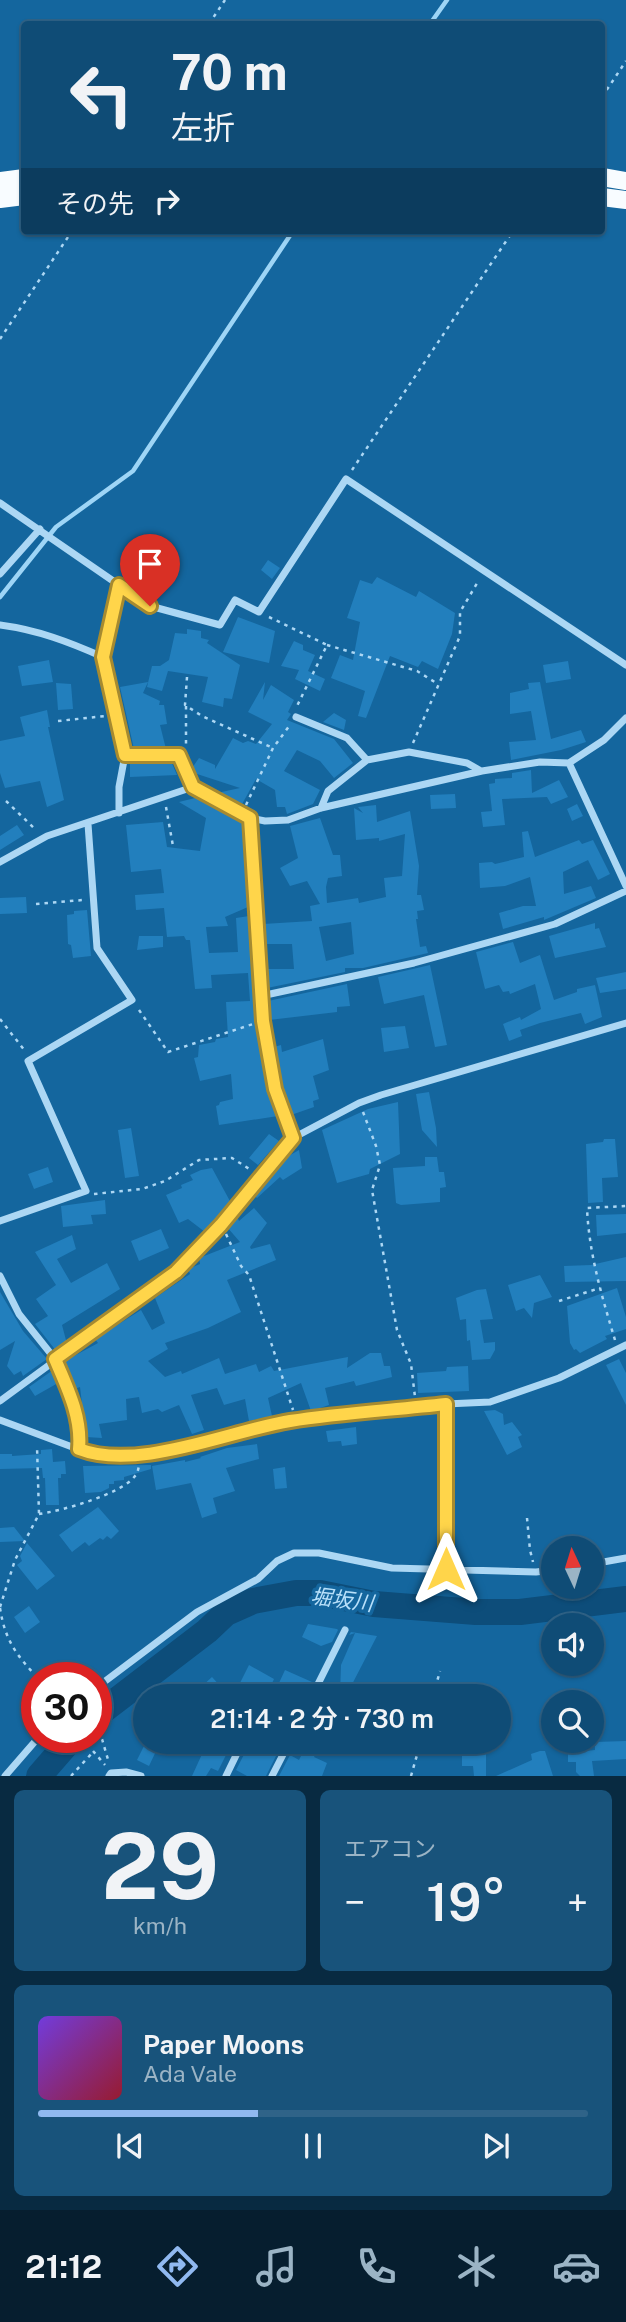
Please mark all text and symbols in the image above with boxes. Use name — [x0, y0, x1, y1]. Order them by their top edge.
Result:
text: 70 m — [171, 43, 288, 101]
icon: left — [56, 49, 147, 140]
text: 左折 — [171, 109, 235, 146]
icon: right — [148, 182, 186, 220]
text: その先 — [56, 188, 134, 219]
pin — [120, 534, 180, 606]
icon: arrive — [131, 545, 169, 583]
position arrow — [409, 1532, 483, 1606]
north arrow — [541, 1536, 604, 1600]
map controls — [541, 1536, 604, 1753]
water label: 堀坂川 — [309, 1583, 377, 1616]
button: sound — [541, 1613, 604, 1676]
speed limit sign: 30 — [21, 1662, 112, 1753]
button: search — [541, 1690, 604, 1753]
text: 21:14 · 2 分 · 730 m — [210, 1703, 434, 1734]
text: 29 — [101, 1813, 219, 1919]
text: エアコン — [344, 1835, 436, 1862]
text: 19° — [426, 1872, 506, 1933]
text: − — [344, 1880, 365, 1925]
text: + — [567, 1880, 588, 1925]
text: km/h — [133, 1912, 187, 1939]
text: Paper Moons — [143, 2029, 304, 2060]
text: Ada Vale — [143, 2060, 237, 2087]
icon: previous — [111, 2127, 149, 2165]
icon: pause — [294, 2127, 332, 2165]
icon: next — [477, 2127, 515, 2165]
icon: directions — [153, 2242, 202, 2291]
icon: music — [252, 2242, 301, 2291]
icon: phone — [352, 2242, 401, 2291]
icon: climate — [452, 2242, 501, 2291]
icon: car — [552, 2242, 601, 2291]
text: 21:12 — [25, 2248, 102, 2285]

